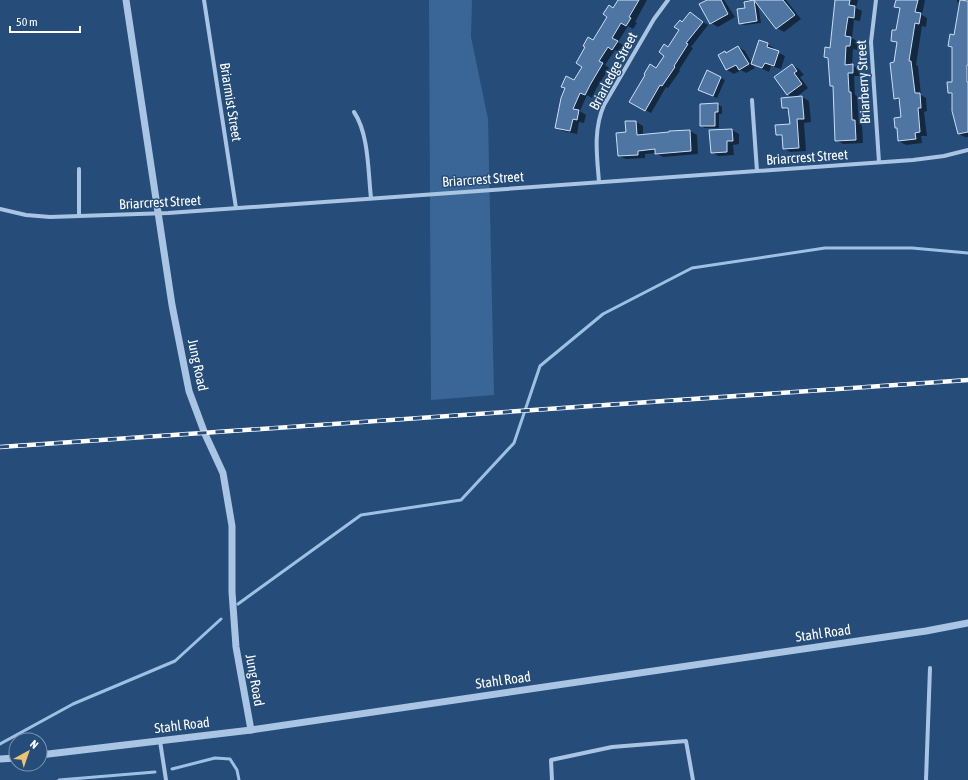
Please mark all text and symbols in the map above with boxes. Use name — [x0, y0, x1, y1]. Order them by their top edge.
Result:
scale bar — [10, 8, 80, 34]
text: 50 m — [16, 15, 38, 29]
street label: Briarledge Street — [586, 29, 640, 113]
street label: Briarberry Street — [853, 39, 873, 125]
street label: Briarmist Street — [217, 61, 245, 143]
street label: Briarcrest Street — [766, 146, 848, 168]
street label: Briarcrest Street — [442, 168, 524, 190]
street label: Briarcrest Street — [119, 192, 201, 212]
street label: Jung Road — [185, 338, 211, 392]
street label: Stahl Road — [794, 621, 852, 645]
street label: Jung Road — [243, 653, 267, 707]
street label: Stahl Road — [474, 668, 532, 692]
street label: Stahl Road — [153, 714, 211, 736]
north arrow — [8, 732, 48, 772]
text: N — [28, 738, 41, 751]

